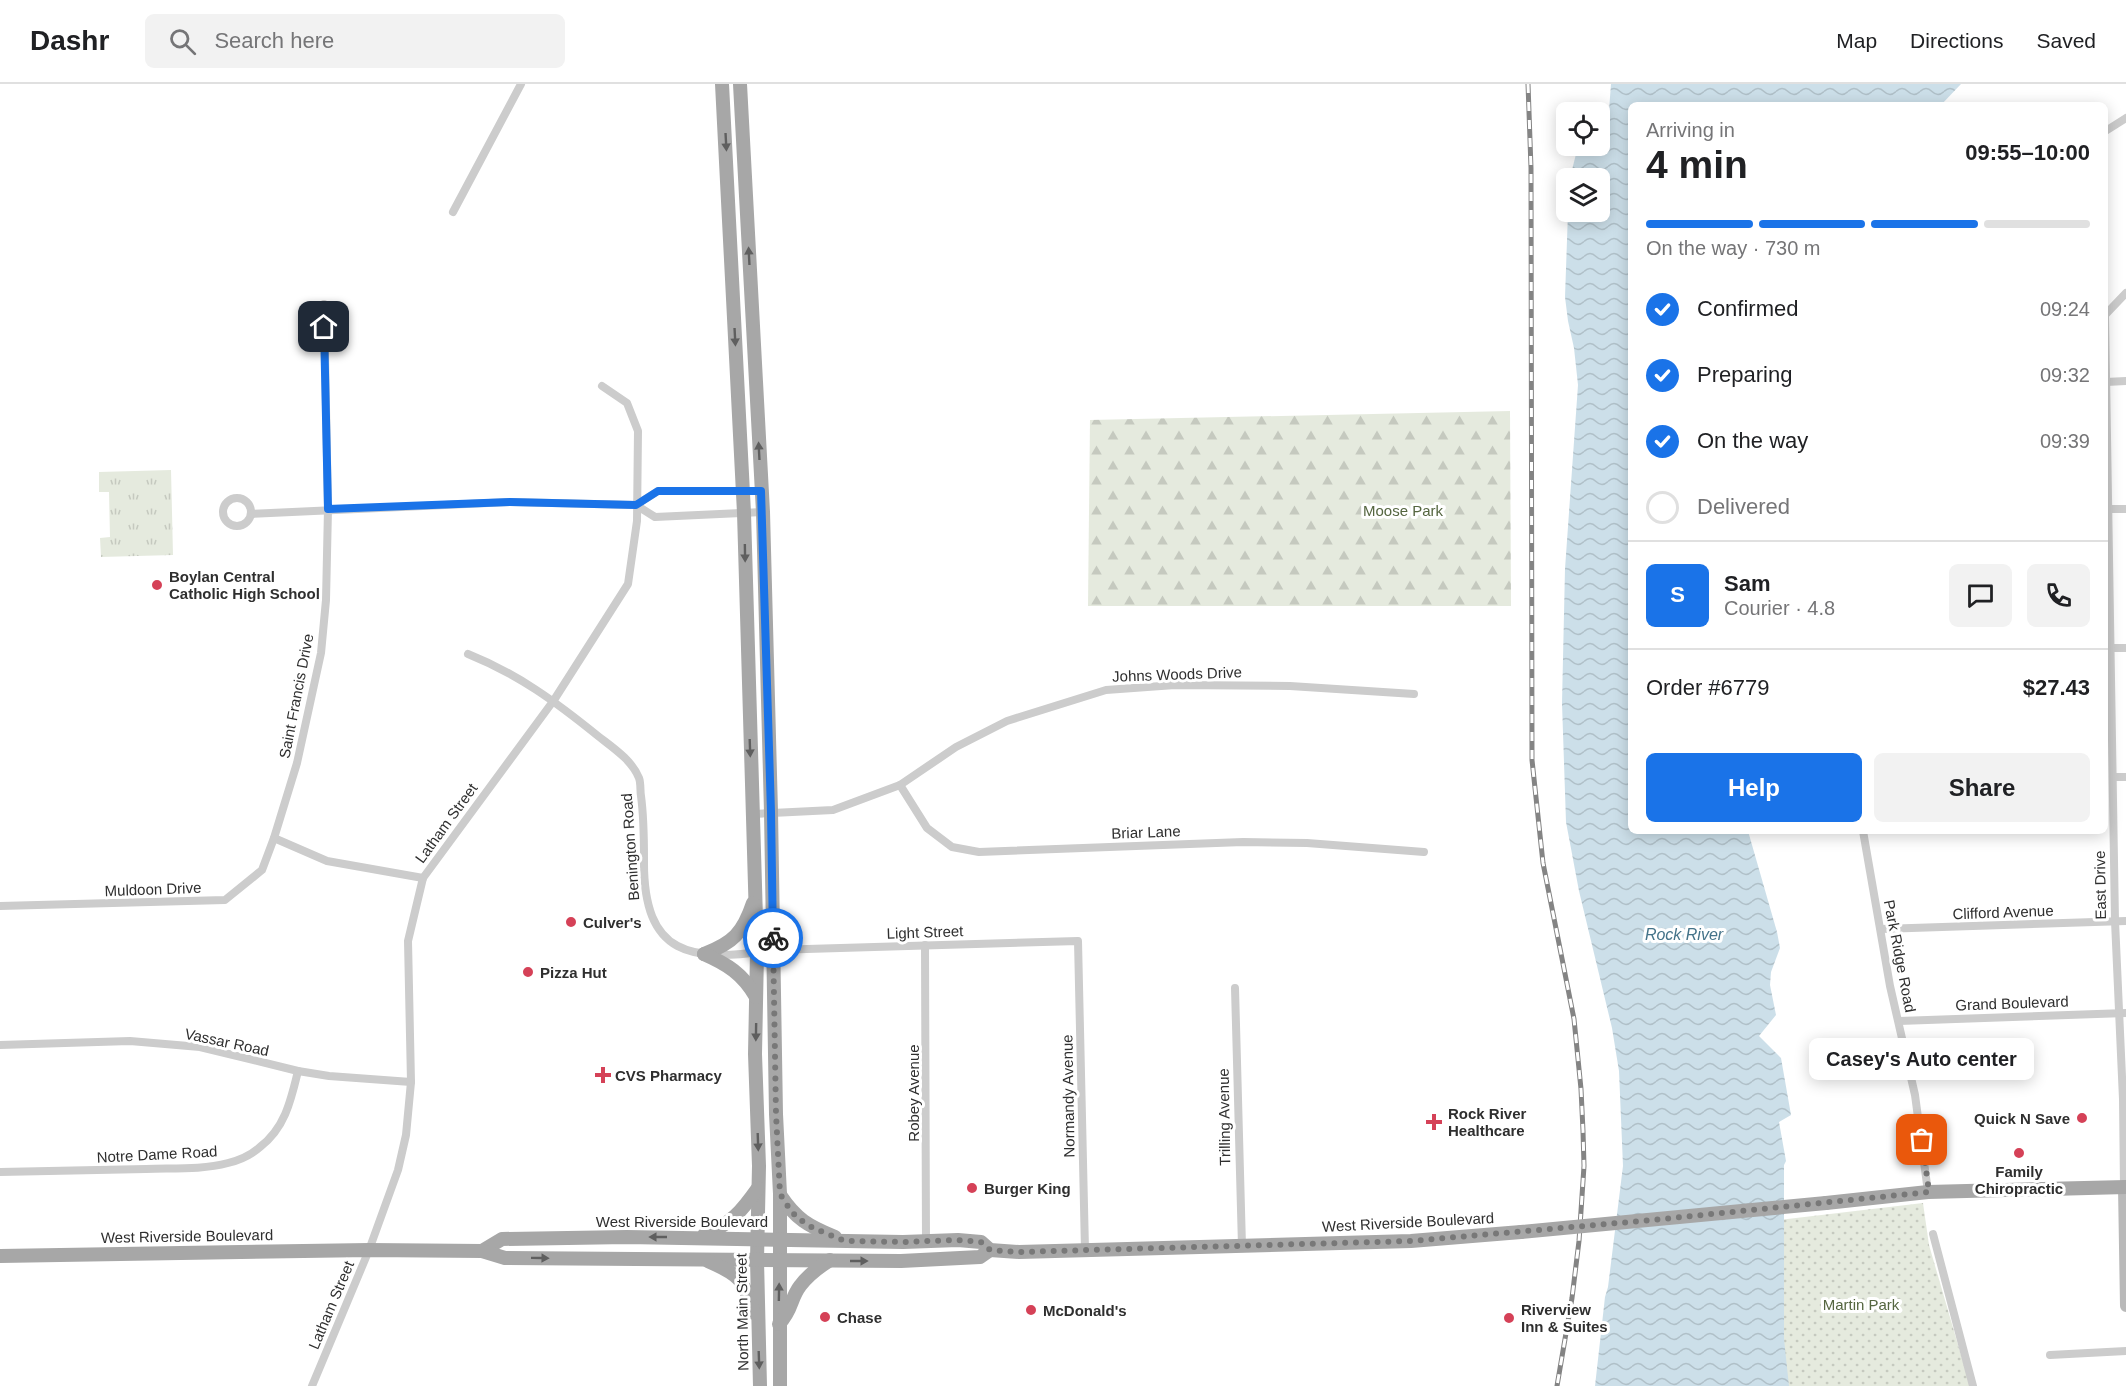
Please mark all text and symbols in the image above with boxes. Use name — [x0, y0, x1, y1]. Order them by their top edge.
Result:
search box — [145, 14, 565, 68]
text: Dashr — [30, 25, 109, 56]
icon: search — [166, 25, 199, 58]
text: Search here — [214, 28, 334, 53]
text: Map — [1836, 29, 1877, 52]
text: Directions — [1910, 29, 2003, 52]
text: Saved — [2036, 29, 2096, 52]
map controls — [1556, 102, 1610, 222]
button: locate — [1556, 102, 1610, 156]
text: Arriving in — [1646, 119, 1735, 141]
one-way arrow — [721, 133, 730, 152]
text: 09:55–10:00 — [1965, 140, 2090, 165]
text: 4 min — [1646, 143, 1748, 186]
button: layers — [1556, 168, 1610, 222]
text: On the way · 730 m — [1646, 237, 1821, 259]
one-way arrow — [744, 247, 754, 266]
icon: check — [1646, 293, 1679, 326]
text: Confirmed — [1697, 296, 1798, 321]
text: 09:24 — [2040, 298, 2090, 320]
pin — [298, 301, 349, 352]
icon: home — [307, 310, 340, 343]
one-way arrow — [730, 328, 739, 347]
icon: check — [1646, 359, 1679, 392]
text: Preparing — [1697, 362, 1792, 387]
text: 09:32 — [2040, 364, 2090, 386]
icon: check — [1646, 425, 1679, 458]
text: On the way — [1697, 428, 1808, 453]
text: 09:39 — [2040, 430, 2090, 452]
one-way arrow — [755, 441, 764, 460]
text: Delivered — [1697, 494, 1790, 519]
park label: Moose Park — [1363, 502, 1444, 519]
one-way arrow — [741, 543, 750, 562]
button: chat — [1949, 564, 2012, 627]
button: phone — [2027, 564, 2090, 627]
place label: Boylan Central Catholic High School — [169, 568, 320, 602]
text: Sam — [1724, 571, 1770, 596]
marker: Boylan Central Catholic High School — [150, 578, 164, 592]
text: S — [1670, 582, 1685, 607]
text: Courier · 4.8 — [1724, 597, 1835, 619]
street label: Saint Francis Drive — [276, 632, 316, 760]
street label: Johns Woods Drive — [1112, 663, 1242, 685]
text: Order #6779 — [1646, 675, 1770, 700]
text: $27.43 — [2023, 675, 2090, 700]
one-way arrow — [746, 738, 755, 757]
button: Help — [1646, 753, 1862, 822]
button: Share — [1874, 753, 2090, 822]
street label: Latham Street — [411, 779, 481, 866]
street label: Benington Road — [618, 793, 642, 901]
street label: Briar Lane — [1111, 822, 1181, 842]
street label: East Drive — [2091, 850, 2109, 920]
street label: Muldoon Drive — [104, 879, 202, 899]
street label: Park Ridge Road — [1881, 898, 1919, 1014]
street label: Clifford Avenue — [1952, 902, 2054, 922]
courier — [743, 908, 803, 968]
place label: Culver's — [583, 914, 642, 931]
marker: Culver's — [564, 915, 578, 929]
icon: bike — [757, 922, 790, 955]
street label: Light Street — [886, 922, 964, 942]
water label: Rock River — [1645, 926, 1724, 943]
place label: Pizza Hut — [540, 964, 607, 981]
marker: Pizza Hut — [521, 965, 535, 979]
street label: Grand Boulevard — [1955, 993, 2069, 1013]
one-way arrow — [751, 1023, 760, 1042]
street label: Vassar Road — [183, 1025, 271, 1059]
street label: Normandy Avenue — [1058, 1034, 1078, 1158]
callout: Casey's Auto center — [1810, 1038, 2034, 1080]
street label: Robey Avenue — [905, 1044, 922, 1142]
text: Casey's Auto center — [1826, 1048, 2017, 1070]
place label: CVS Pharmacy — [615, 1067, 722, 1084]
marker: CVS Pharmacy — [596, 1068, 610, 1082]
street label: Trilling Avenue — [1215, 1068, 1233, 1166]
place label: Rock River Healthcare — [1448, 1105, 1527, 1139]
place label: Quick N Save — [1974, 1110, 2070, 1127]
marker: Quick N Save — [2075, 1111, 2089, 1125]
marker: Rock River Healthcare — [1425, 1113, 1443, 1131]
pin — [1896, 1114, 1947, 1165]
icon: bag — [1905, 1123, 1938, 1156]
one-way arrow — [754, 1132, 763, 1151]
street label: Notre Dame Road — [96, 1142, 218, 1166]
marker: Family Chiropractic — [2012, 1146, 2026, 1160]
place label: Family Chiropractic — [1975, 1163, 2063, 1197]
place label: Burger King — [984, 1180, 1071, 1197]
marker: Burger King — [965, 1181, 979, 1195]
street label: West Riverside Boulevard — [1322, 1209, 1494, 1235]
street label: West Riverside Boulevard — [596, 1213, 768, 1230]
street label: West Riverside Boulevard — [101, 1226, 273, 1246]
one-way arrow — [649, 1232, 668, 1242]
street label: North Main Street — [732, 1252, 752, 1371]
one-way arrow — [530, 1253, 549, 1263]
one-way arrow — [849, 1256, 868, 1266]
street label: Latham Street — [305, 1258, 358, 1352]
one-way arrow — [774, 1282, 784, 1301]
park label: Martin Park — [1823, 1296, 1900, 1313]
place label: Riverview Inn & Suites — [1521, 1301, 1608, 1335]
place label: McDonald's — [1043, 1302, 1127, 1319]
marker: McDonald's — [1024, 1303, 1038, 1317]
place label: Chase — [837, 1309, 882, 1326]
marker: Chase — [818, 1310, 832, 1324]
marker: Riverview Inn & Suites — [1502, 1311, 1516, 1325]
one-way arrow — [754, 1350, 763, 1369]

